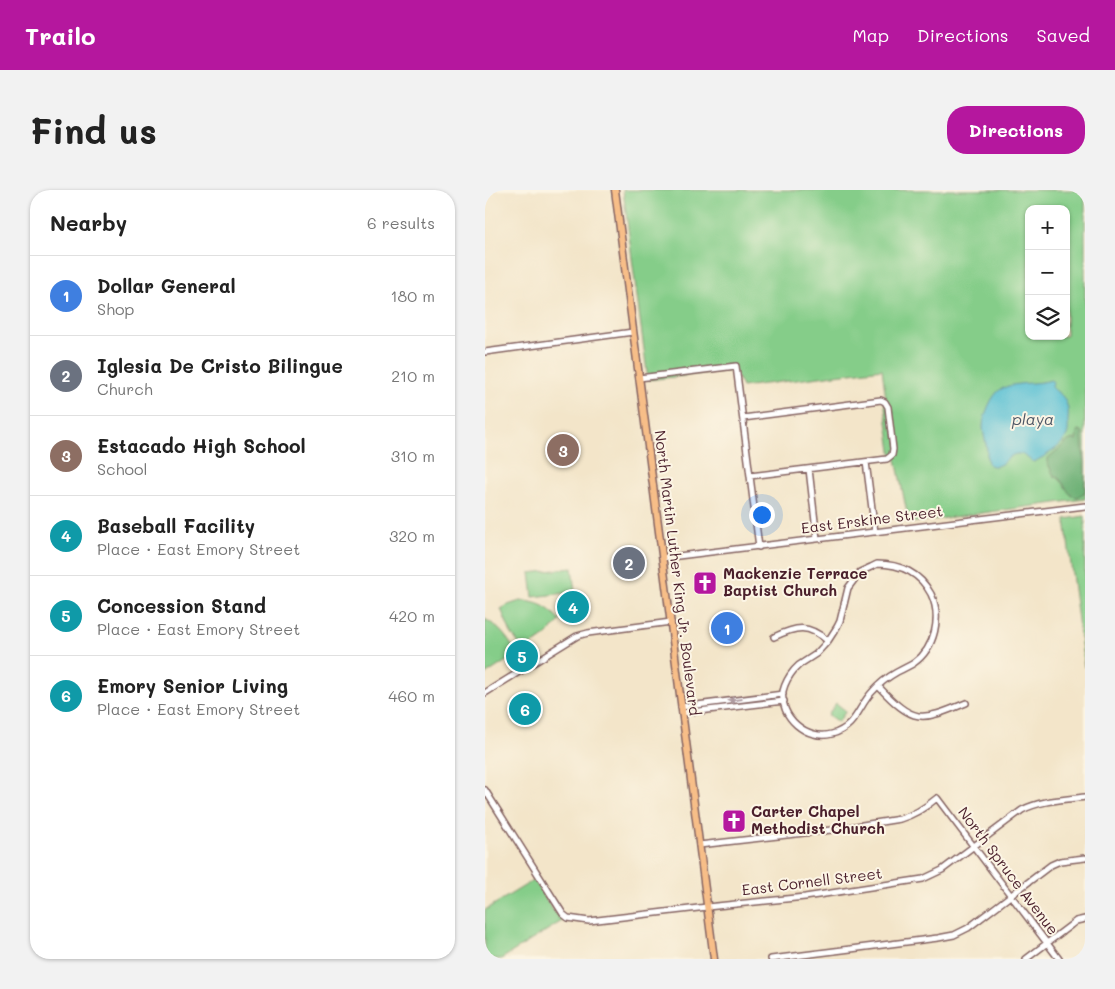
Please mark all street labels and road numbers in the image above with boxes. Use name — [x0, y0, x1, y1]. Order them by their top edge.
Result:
street label: North Martin Luther King Jr. Boulevard — [651, 429, 705, 717]
street label: East Erskine Street — [800, 500, 944, 538]
street label: North Spruce Avenue — [954, 802, 1064, 939]
street label: East Cornell Street — [740, 862, 883, 900]

